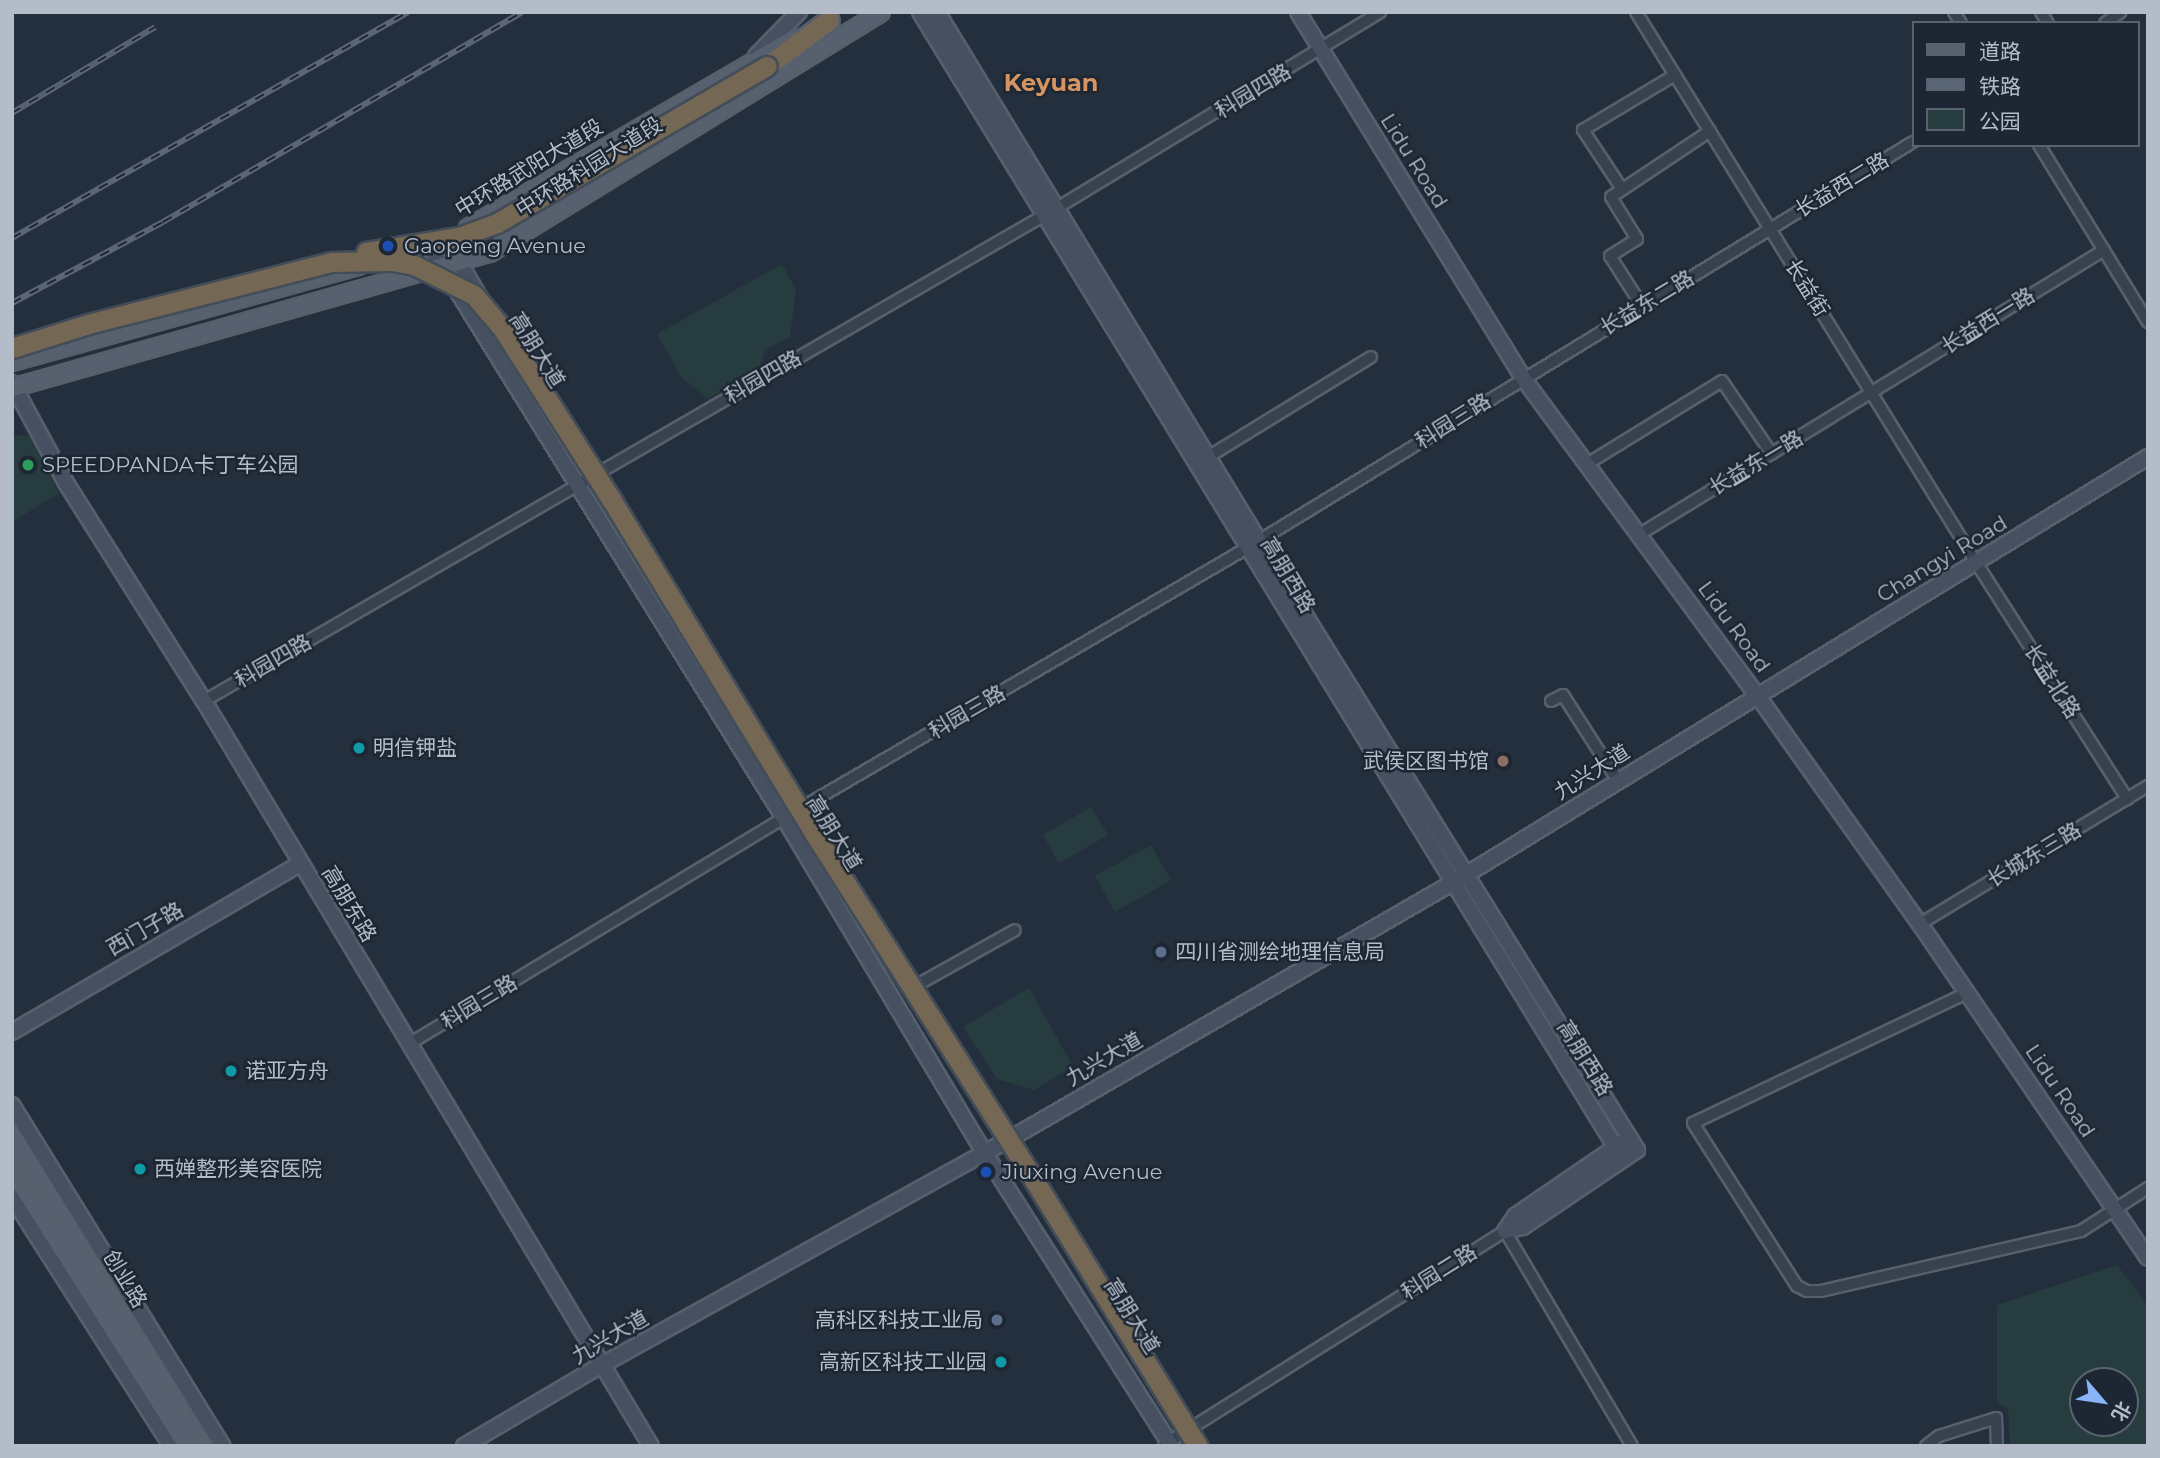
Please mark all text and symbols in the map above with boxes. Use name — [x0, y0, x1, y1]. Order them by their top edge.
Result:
legend — [1912, 21, 2139, 147]
text: 道路 — [1979, 39, 2021, 64]
street label: 科园四路 — [1211, 59, 1295, 123]
district label: Keyuan — [1004, 69, 1098, 97]
text: 铁路 — [1979, 74, 2021, 99]
street label: Lidu Road — [1375, 109, 1453, 213]
text: 公园 — [1979, 109, 2021, 134]
street label: 中环路科园大道段 — [511, 112, 667, 222]
street label: 中环路武阳大道段 — [451, 114, 607, 222]
street label: 长益西二路 — [1791, 147, 1893, 223]
place label: Gaopeng Avenue — [404, 233, 586, 259]
marker: Gaopeng Avenue — [378, 236, 398, 256]
street label: 长益街 — [1780, 255, 1834, 321]
street label: 长益东二路 — [1596, 265, 1698, 341]
street label: 长益西一路 — [1937, 282, 2039, 360]
street label: 高朋大道 — [504, 308, 570, 392]
street label: 科园四路 — [720, 345, 806, 409]
street label: 科园三路 — [1411, 388, 1495, 454]
street label: 长益东一路 — [1705, 425, 1807, 501]
place label: SPEEDPANDA卡丁车公园 — [42, 452, 299, 478]
marker: SPEEDPANDA卡丁车公园 — [20, 457, 36, 473]
street label: Changyi Road — [1872, 510, 2012, 608]
street label: 高朋西路 — [1256, 533, 1320, 617]
street label: Lidu Road — [1692, 576, 1776, 678]
street label: 科园四路 — [230, 629, 316, 693]
street label: 长益北路 — [2019, 639, 2085, 723]
street label: 科园三路 — [924, 680, 1010, 744]
place label: 明信钾盐 — [373, 735, 457, 761]
street label: 九兴大道 — [1550, 739, 1634, 805]
marker: 明信钾盐 — [351, 740, 367, 756]
place label: 武侯区图书馆 — [1363, 748, 1489, 774]
marker: 武侯区图书馆 — [1495, 753, 1511, 769]
street label: 高朋大道 — [801, 791, 867, 875]
street label: 长城东三路 — [1983, 817, 2085, 893]
street label: 高朋东路 — [317, 862, 381, 946]
street label: 西门子路 — [102, 897, 188, 961]
place label: 四川省测绘地理信息局 — [1175, 939, 1385, 965]
marker: 四川省测绘地理信息局 — [1153, 944, 1169, 960]
street label: 科园三路 — [437, 970, 521, 1034]
street label: 高朋西路 — [1552, 1016, 1618, 1100]
street label: 九兴大道 — [1061, 1027, 1147, 1091]
street label: Lidu Road — [2020, 1040, 2100, 1142]
place label: 诺亚方舟 — [245, 1058, 329, 1084]
marker: 诺亚方舟 — [223, 1063, 239, 1079]
place label: 西婵整形美容医院 — [154, 1156, 322, 1182]
place label: Jiuxing Avenue — [1002, 1159, 1162, 1185]
marker: 西婵整形美容医院 — [132, 1161, 148, 1177]
marker: Jiuxing Avenue — [976, 1162, 996, 1182]
street label: 科园二路 — [1397, 1239, 1481, 1305]
street label: 创业路 — [98, 1246, 152, 1312]
street label: 高朋大道 — [1099, 1274, 1165, 1358]
street label: 九兴大道 — [567, 1305, 653, 1369]
place label: 高科区科技工业局 — [815, 1307, 983, 1333]
marker: 高科区科技工业局 — [989, 1312, 1005, 1328]
place label: 高新区科技工业园 — [819, 1349, 987, 1375]
marker: 高新区科技工业园 — [993, 1354, 1009, 1370]
north arrow — [2069, 1367, 2139, 1437]
text: 北 — [2106, 1398, 2136, 1425]

